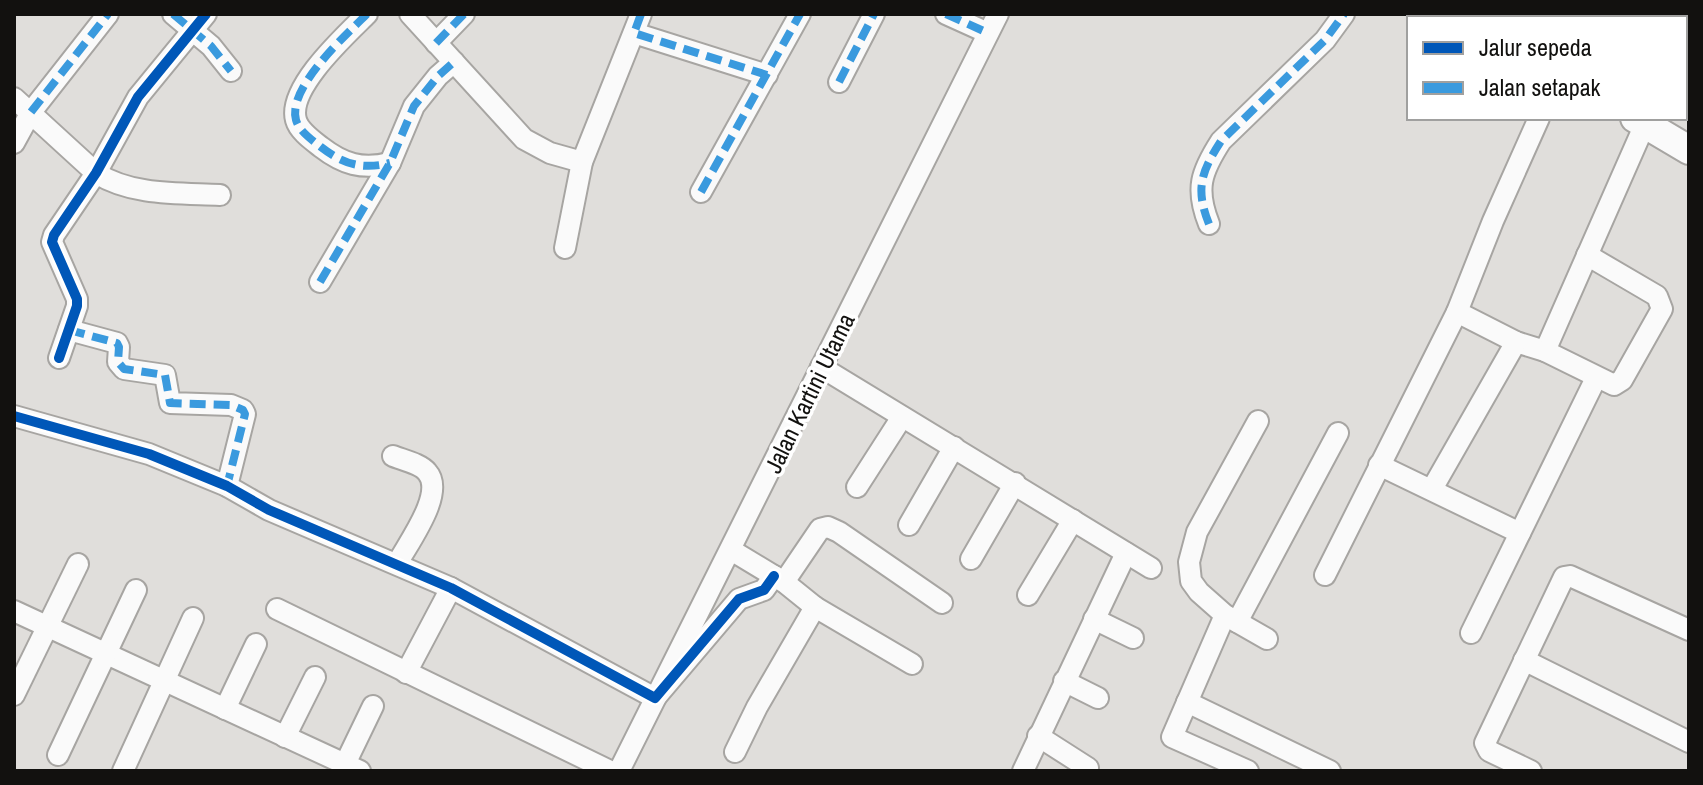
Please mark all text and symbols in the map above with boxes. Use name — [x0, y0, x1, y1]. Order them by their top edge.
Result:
legend — [1407, 16, 1687, 120]
text: Jalur sepeda — [1479, 31, 1592, 63]
text: Jalan setapak — [1479, 71, 1601, 103]
street label: Jalan Kartini Utama — [756, 308, 862, 478]

